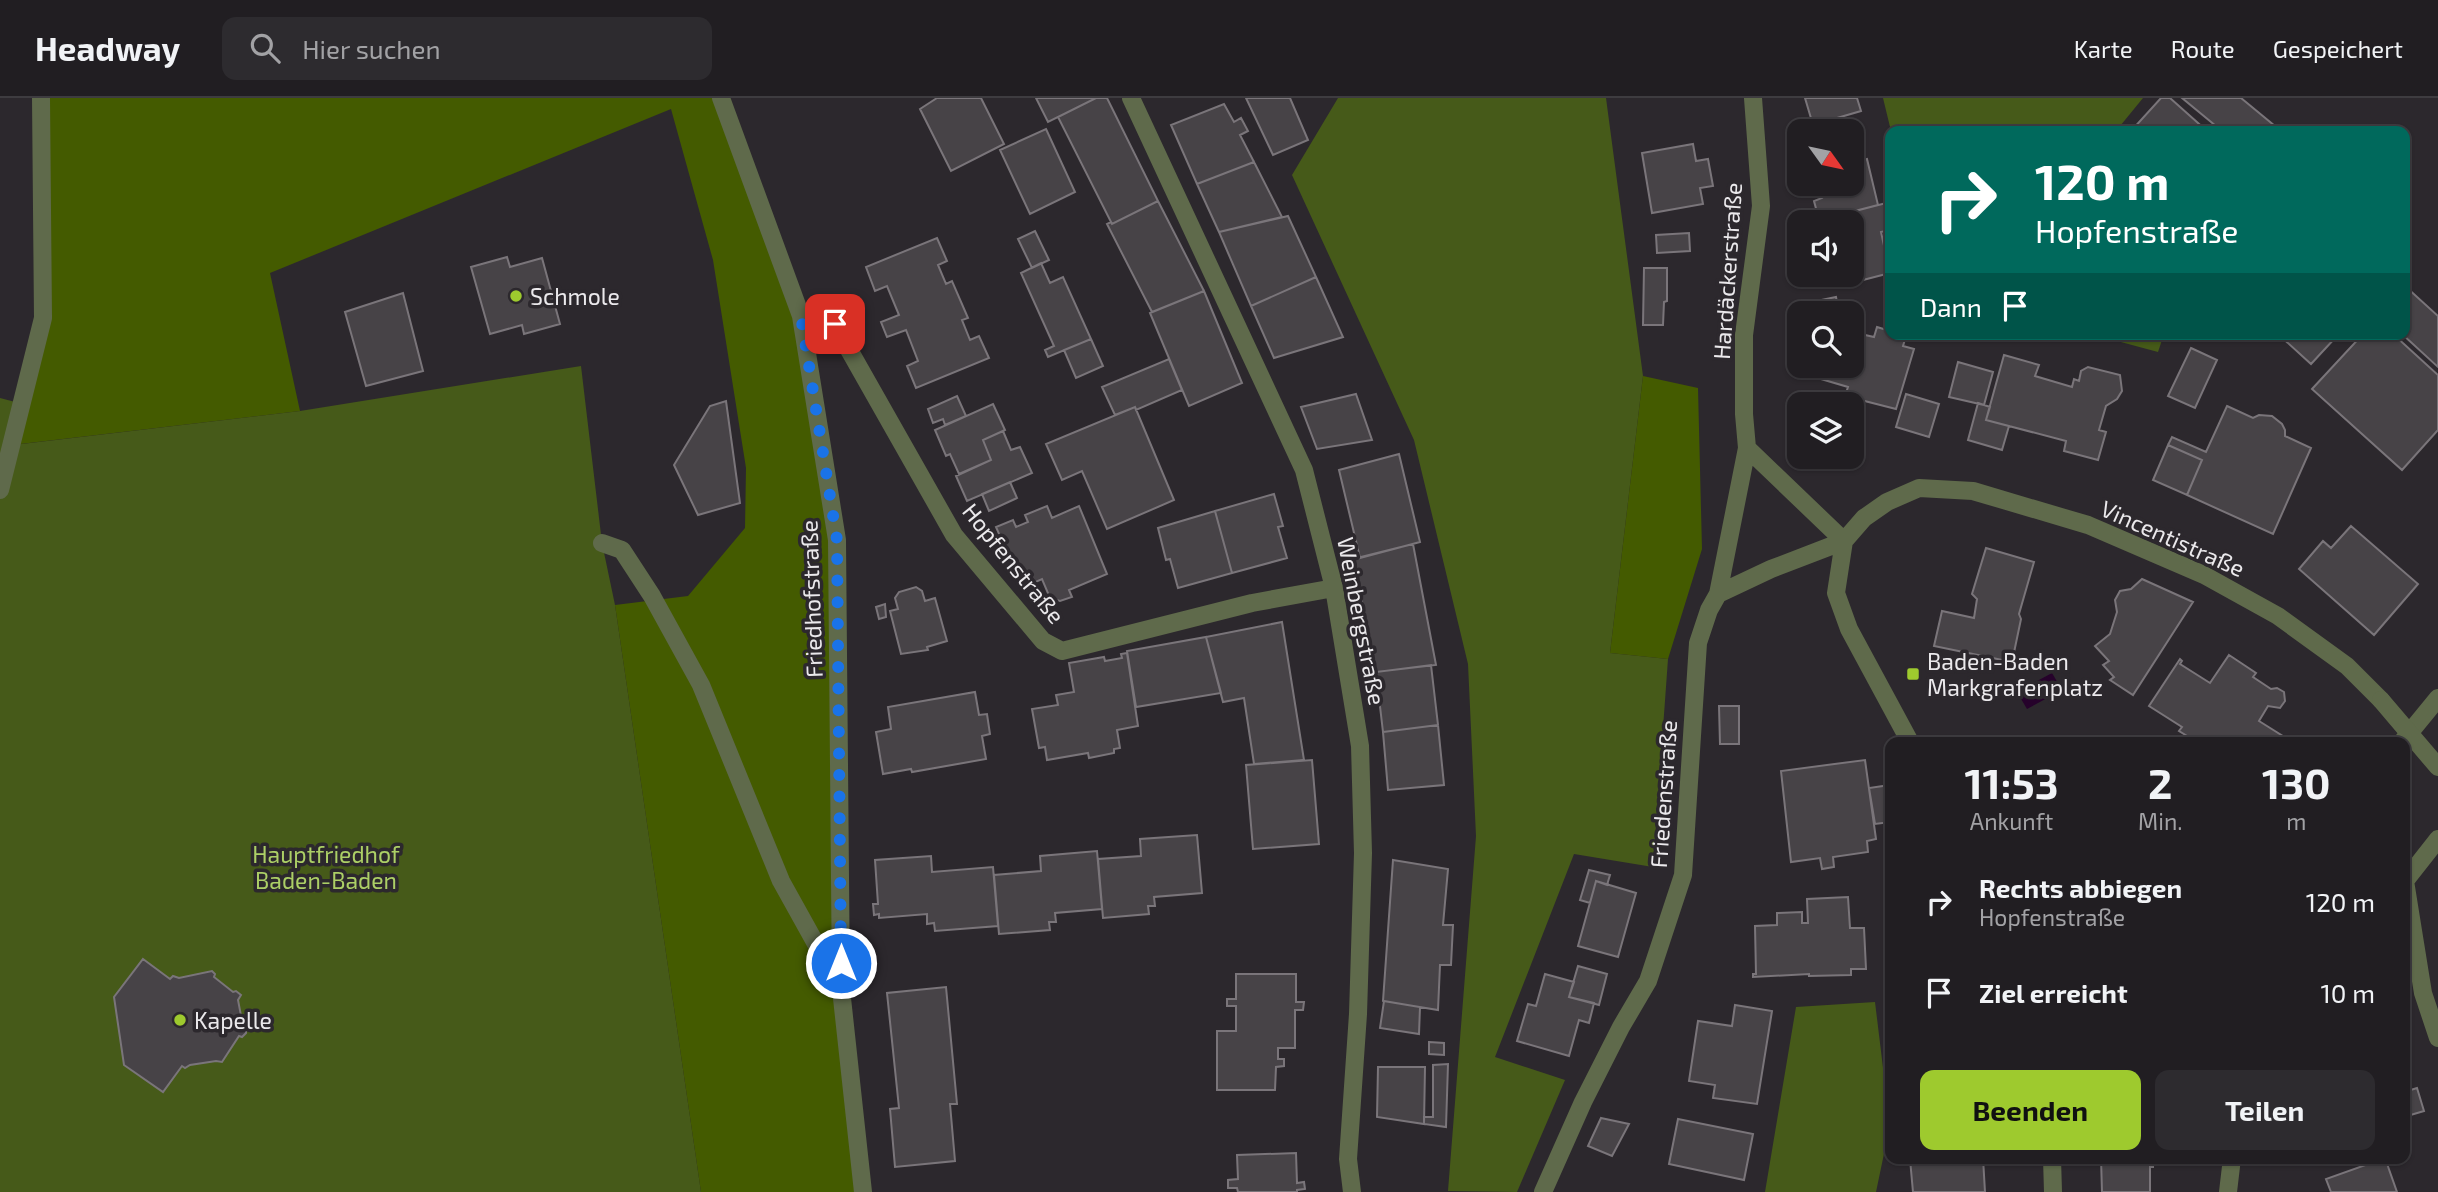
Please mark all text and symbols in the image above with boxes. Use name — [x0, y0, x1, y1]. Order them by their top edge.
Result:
search box — [222, 17, 712, 80]
text: Headway — [35, 28, 180, 68]
icon: search — [246, 29, 284, 67]
text: Hier suchen — [302, 33, 441, 64]
text: Karte — [2074, 34, 2133, 63]
text: Route — [2171, 34, 2235, 63]
text: Gespeichert — [2273, 34, 2403, 63]
north arrow — [1787, 119, 1864, 196]
map controls — [1787, 119, 1864, 469]
text: 120 m — [2035, 151, 2169, 210]
icon: right — [1920, 154, 2011, 245]
street label: Hardäckerstraße — [1707, 182, 1747, 360]
button: sound — [1787, 210, 1864, 287]
text: Hopfenstraße — [2035, 211, 2238, 249]
place label: Schmole — [530, 282, 620, 310]
icon: arrive — [1996, 287, 2034, 325]
marker: Schmole — [508, 288, 524, 304]
text: Dann — [1920, 291, 1982, 322]
pin — [805, 294, 865, 354]
button: search — [1787, 301, 1864, 378]
icon: arrive — [816, 305, 854, 343]
button: layers — [1787, 392, 1864, 469]
street label: Vincentistraße — [2097, 494, 2249, 582]
street label: Hopfenstraße — [957, 497, 1071, 629]
street label: Friedhofstraße — [794, 520, 828, 678]
street label: Weinbergstraße — [1332, 535, 1392, 707]
place label: Baden-Baden Markgrafenplatz — [1927, 647, 2103, 701]
marker: Baden-Baden Markgrafenplatz — [1905, 666, 1921, 682]
street label: Friedenstraße — [1644, 719, 1682, 869]
text: 11:53 — [1964, 757, 2059, 807]
text: 2 — [2148, 757, 2172, 807]
text: 130 — [2262, 757, 2330, 807]
text: Ankunft — [1970, 807, 2053, 835]
text: Min. — [2138, 807, 2183, 835]
text: m — [2286, 807, 2306, 835]
park label: Hauptfriedhof Baden-Baden — [252, 840, 401, 894]
text: Rechts abbiegen — [1979, 872, 2182, 903]
icon: right — [1920, 883, 1958, 921]
text: 120 m — [2306, 886, 2375, 917]
text: Hopfenstraße — [1979, 903, 2125, 931]
position arrow — [804, 926, 878, 1000]
icon: arrive — [1920, 974, 1958, 1012]
text: Ziel erreicht — [1979, 977, 2128, 1008]
text: 10 m — [2320, 977, 2375, 1008]
place label: Kapelle — [194, 1006, 272, 1034]
marker: Kapelle — [172, 1012, 188, 1028]
button: Beenden — [1920, 1070, 2141, 1150]
button: Teilen — [2155, 1070, 2375, 1150]

